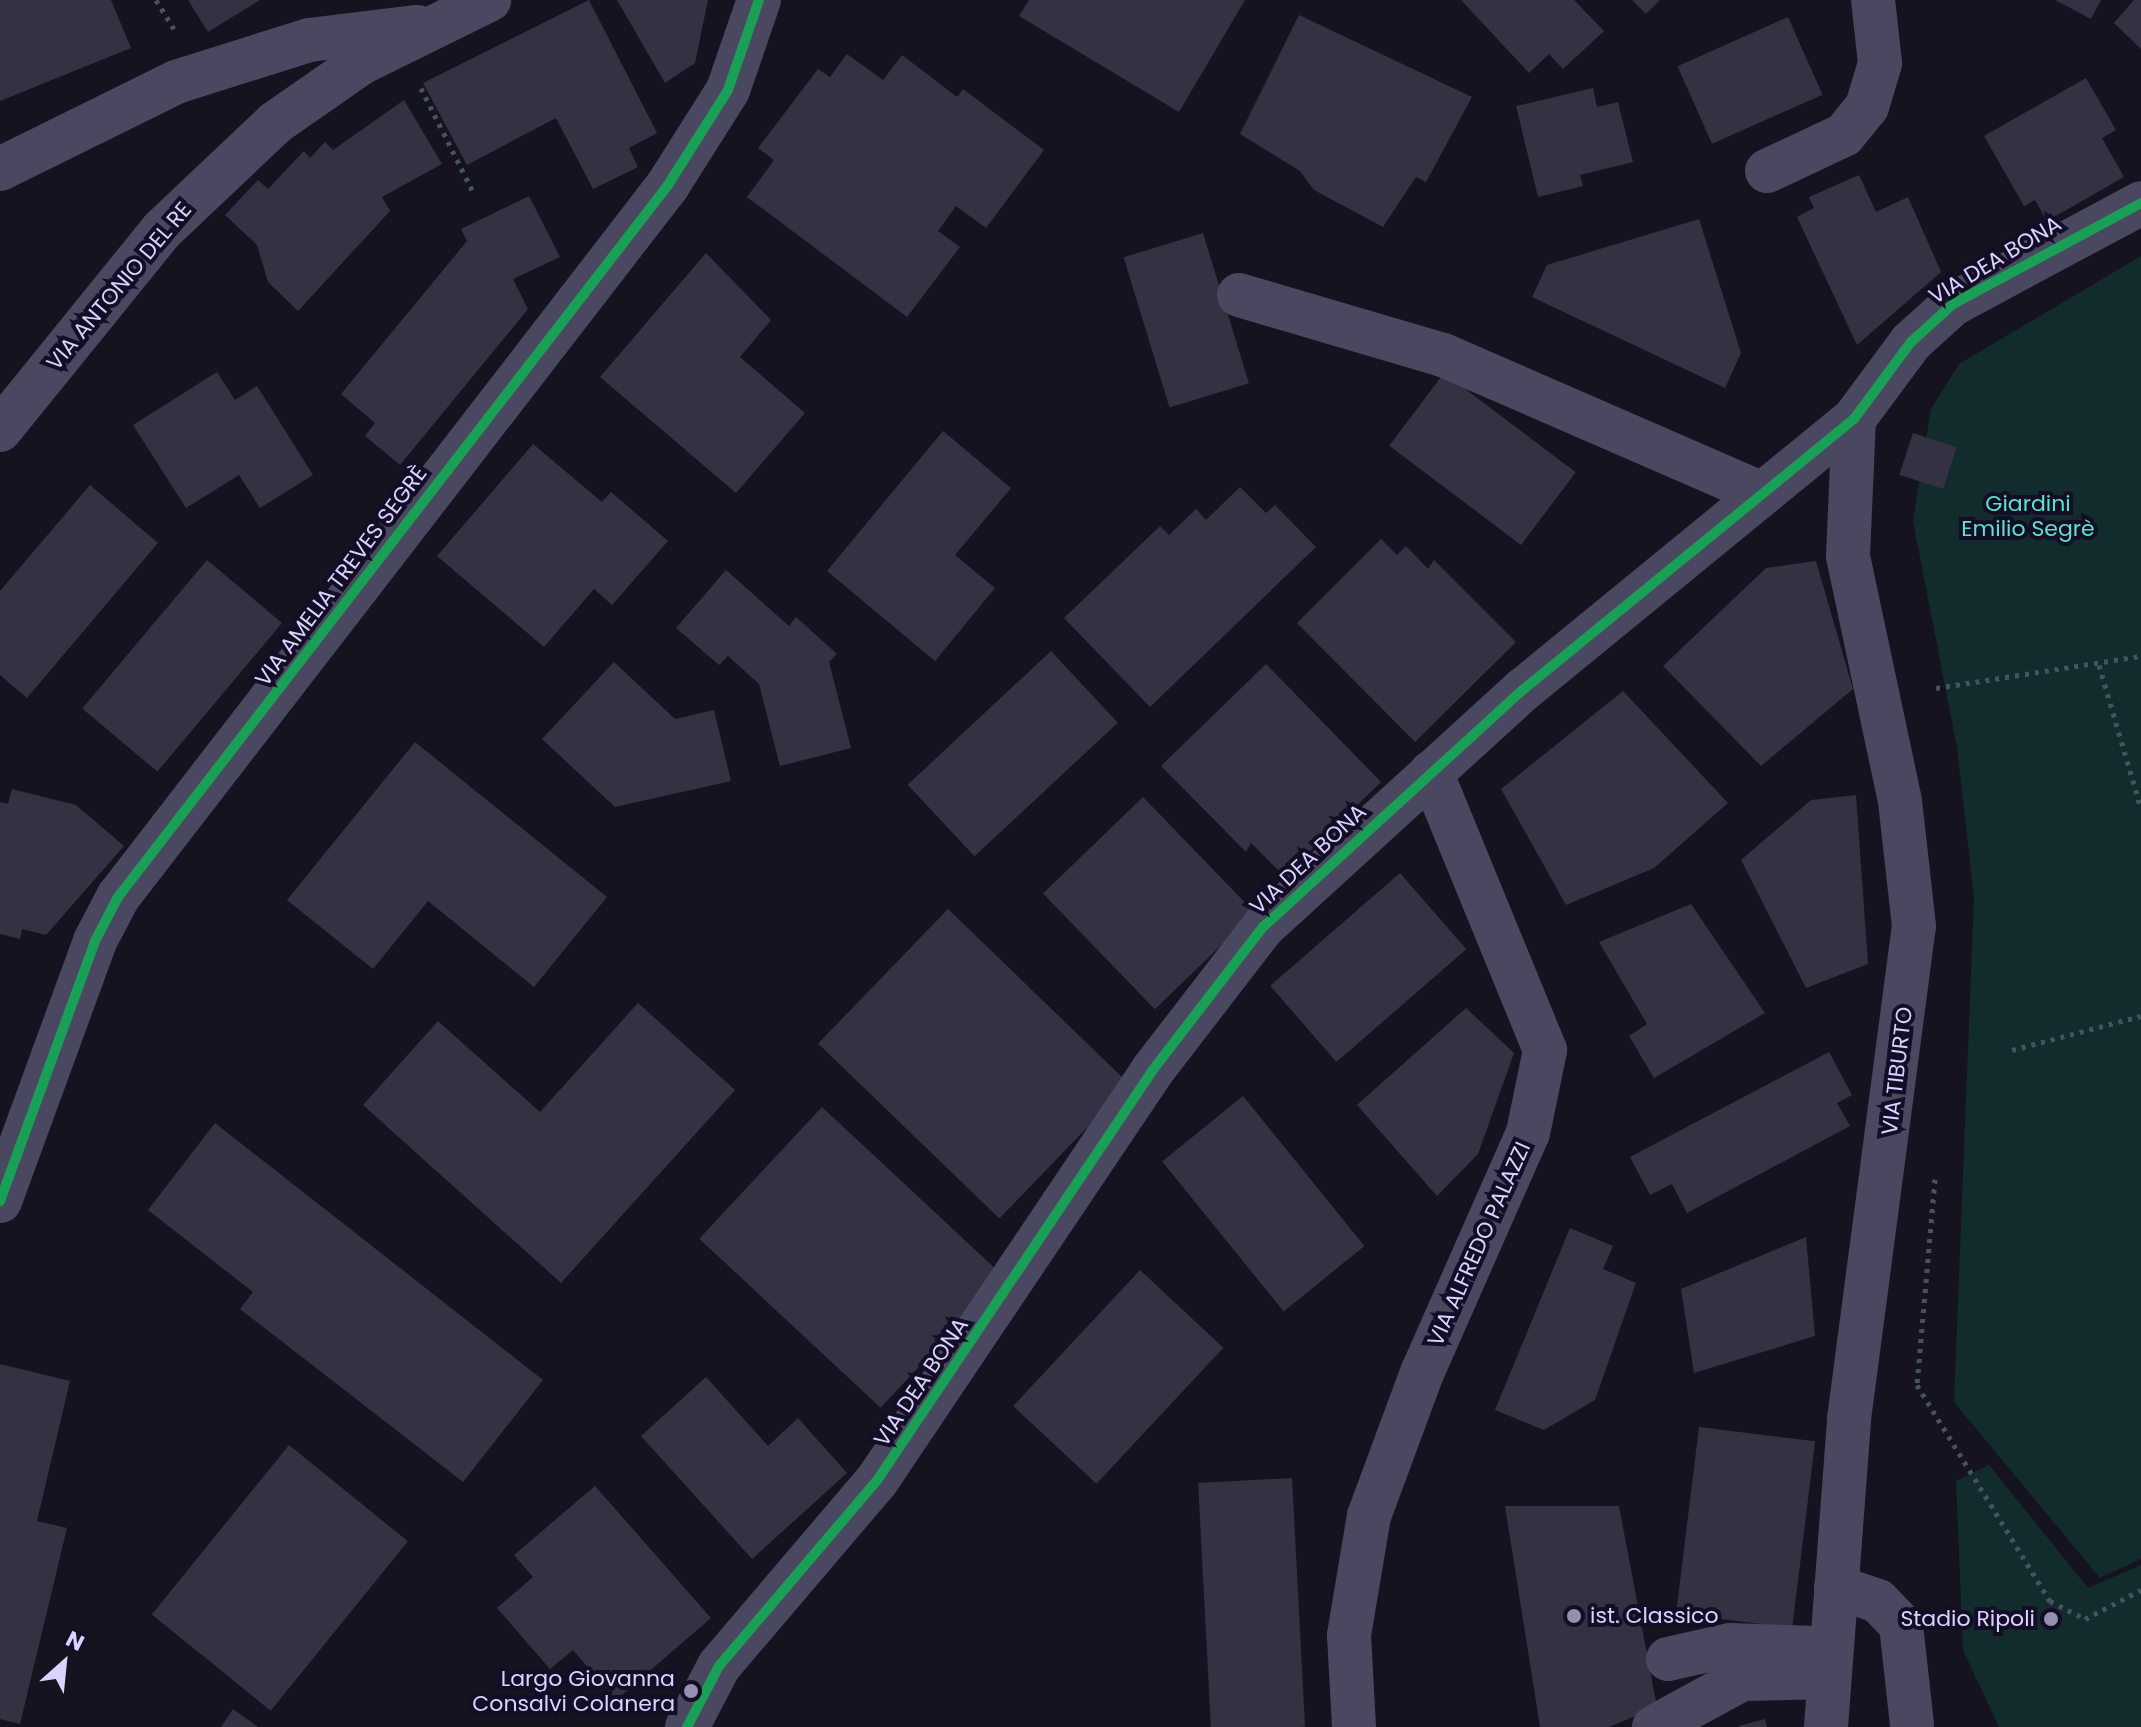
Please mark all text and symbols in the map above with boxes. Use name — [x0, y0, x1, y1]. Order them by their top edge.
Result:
street label: VIA ANTONIO DEL RE — [41, 197, 197, 375]
street label: VIA DEA BONA — [1924, 210, 2066, 310]
street label: VIA AMELIA TREVES SEGRÈ — [249, 461, 433, 691]
park label: Giardini Emilio Segrè — [1961, 490, 2095, 542]
street label: VIA DEA BONA — [1244, 798, 1372, 920]
street label: VIA TIBURTO — [1876, 1005, 1918, 1137]
street label: VIA ALFREDO PALAZZI — [1422, 1138, 1536, 1350]
street label: VIA DEA BONA — [868, 1313, 974, 1451]
place label: ist. Classico — [1590, 1603, 1718, 1629]
place label: Stadio Ripoli — [1900, 1606, 2035, 1632]
marker: ist. Classico — [1565, 1607, 1583, 1625]
marker: Stadio Ripoli — [2042, 1610, 2060, 1628]
north arrow — [24, 1623, 104, 1703]
text: N — [61, 1624, 90, 1659]
place label: Largo Giovanna Consalvi Colanera — [472, 1665, 675, 1716]
marker: Largo Giovanna Consalvi Colanera — [682, 1682, 700, 1700]

